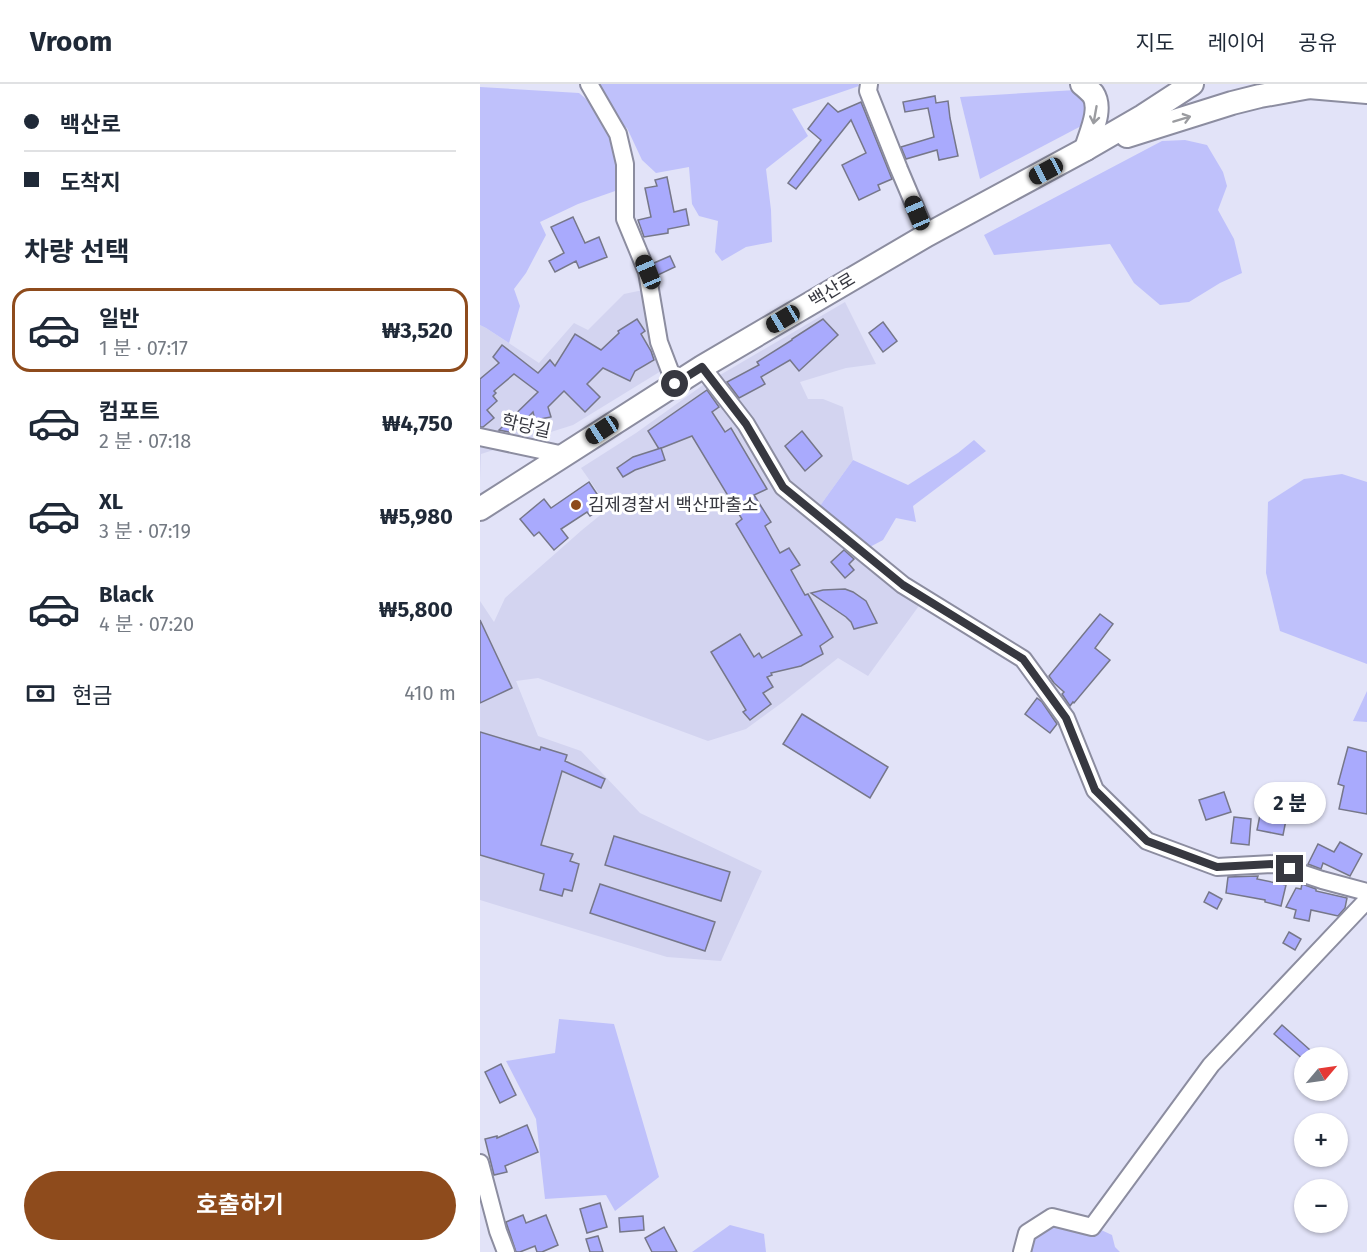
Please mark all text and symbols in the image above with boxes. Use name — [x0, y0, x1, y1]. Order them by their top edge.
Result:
text: Vroom — [30, 25, 112, 58]
text: 지도 — [1136, 30, 1174, 56]
text: 레이어 — [1207, 30, 1265, 56]
text: 공유 — [1298, 30, 1337, 56]
one-way arrow — [1089, 104, 1100, 124]
text: 백산로 — [60, 111, 121, 138]
one-way arrow — [1172, 113, 1191, 124]
car — [1026, 155, 1066, 187]
text: 도착지 — [60, 169, 121, 196]
car — [902, 193, 932, 233]
text: 차량 선택 — [24, 236, 130, 268]
car — [633, 252, 663, 292]
street label: 백산로 — [805, 268, 859, 312]
car — [763, 302, 803, 336]
icon: car — [27, 303, 81, 357]
text: 일반 — [99, 305, 139, 332]
text: ₩3,520 — [382, 317, 453, 344]
text: 1 분 · 07:17 — [99, 336, 188, 360]
route start — [661, 370, 688, 397]
icon: car — [27, 396, 81, 450]
text: 컴포트 — [99, 398, 160, 425]
text: ₩4,750 — [382, 410, 453, 437]
street label: 학당길 — [499, 410, 553, 442]
car — [582, 413, 622, 447]
text: 2 분 · 07:18 — [99, 429, 191, 453]
text: XL — [99, 488, 123, 515]
icon: car — [27, 489, 81, 543]
place label: 김제경찰서 백산파출소 — [588, 494, 758, 516]
marker: 김제경찰서 백산파출소 — [569, 498, 583, 512]
text: ₩5,980 — [380, 503, 453, 530]
text: 3 분 · 07:19 — [99, 519, 191, 543]
text: Black — [99, 581, 154, 608]
icon: car — [27, 582, 81, 636]
text: ₩5,800 — [379, 596, 453, 623]
text: 4 분 · 07:20 — [99, 612, 194, 636]
icon: cash — [24, 677, 57, 710]
text: 410 m — [404, 681, 456, 705]
text: 현금 — [72, 682, 112, 709]
callout: 2 분 — [1254, 782, 1326, 824]
text: 2 분 — [1273, 791, 1307, 815]
route end — [1276, 855, 1303, 882]
north arrow — [1294, 1047, 1348, 1101]
map controls — [1294, 1047, 1348, 1233]
button: + — [1294, 1113, 1348, 1167]
button: 호출하기 — [24, 1171, 456, 1240]
button: − — [1294, 1179, 1348, 1233]

